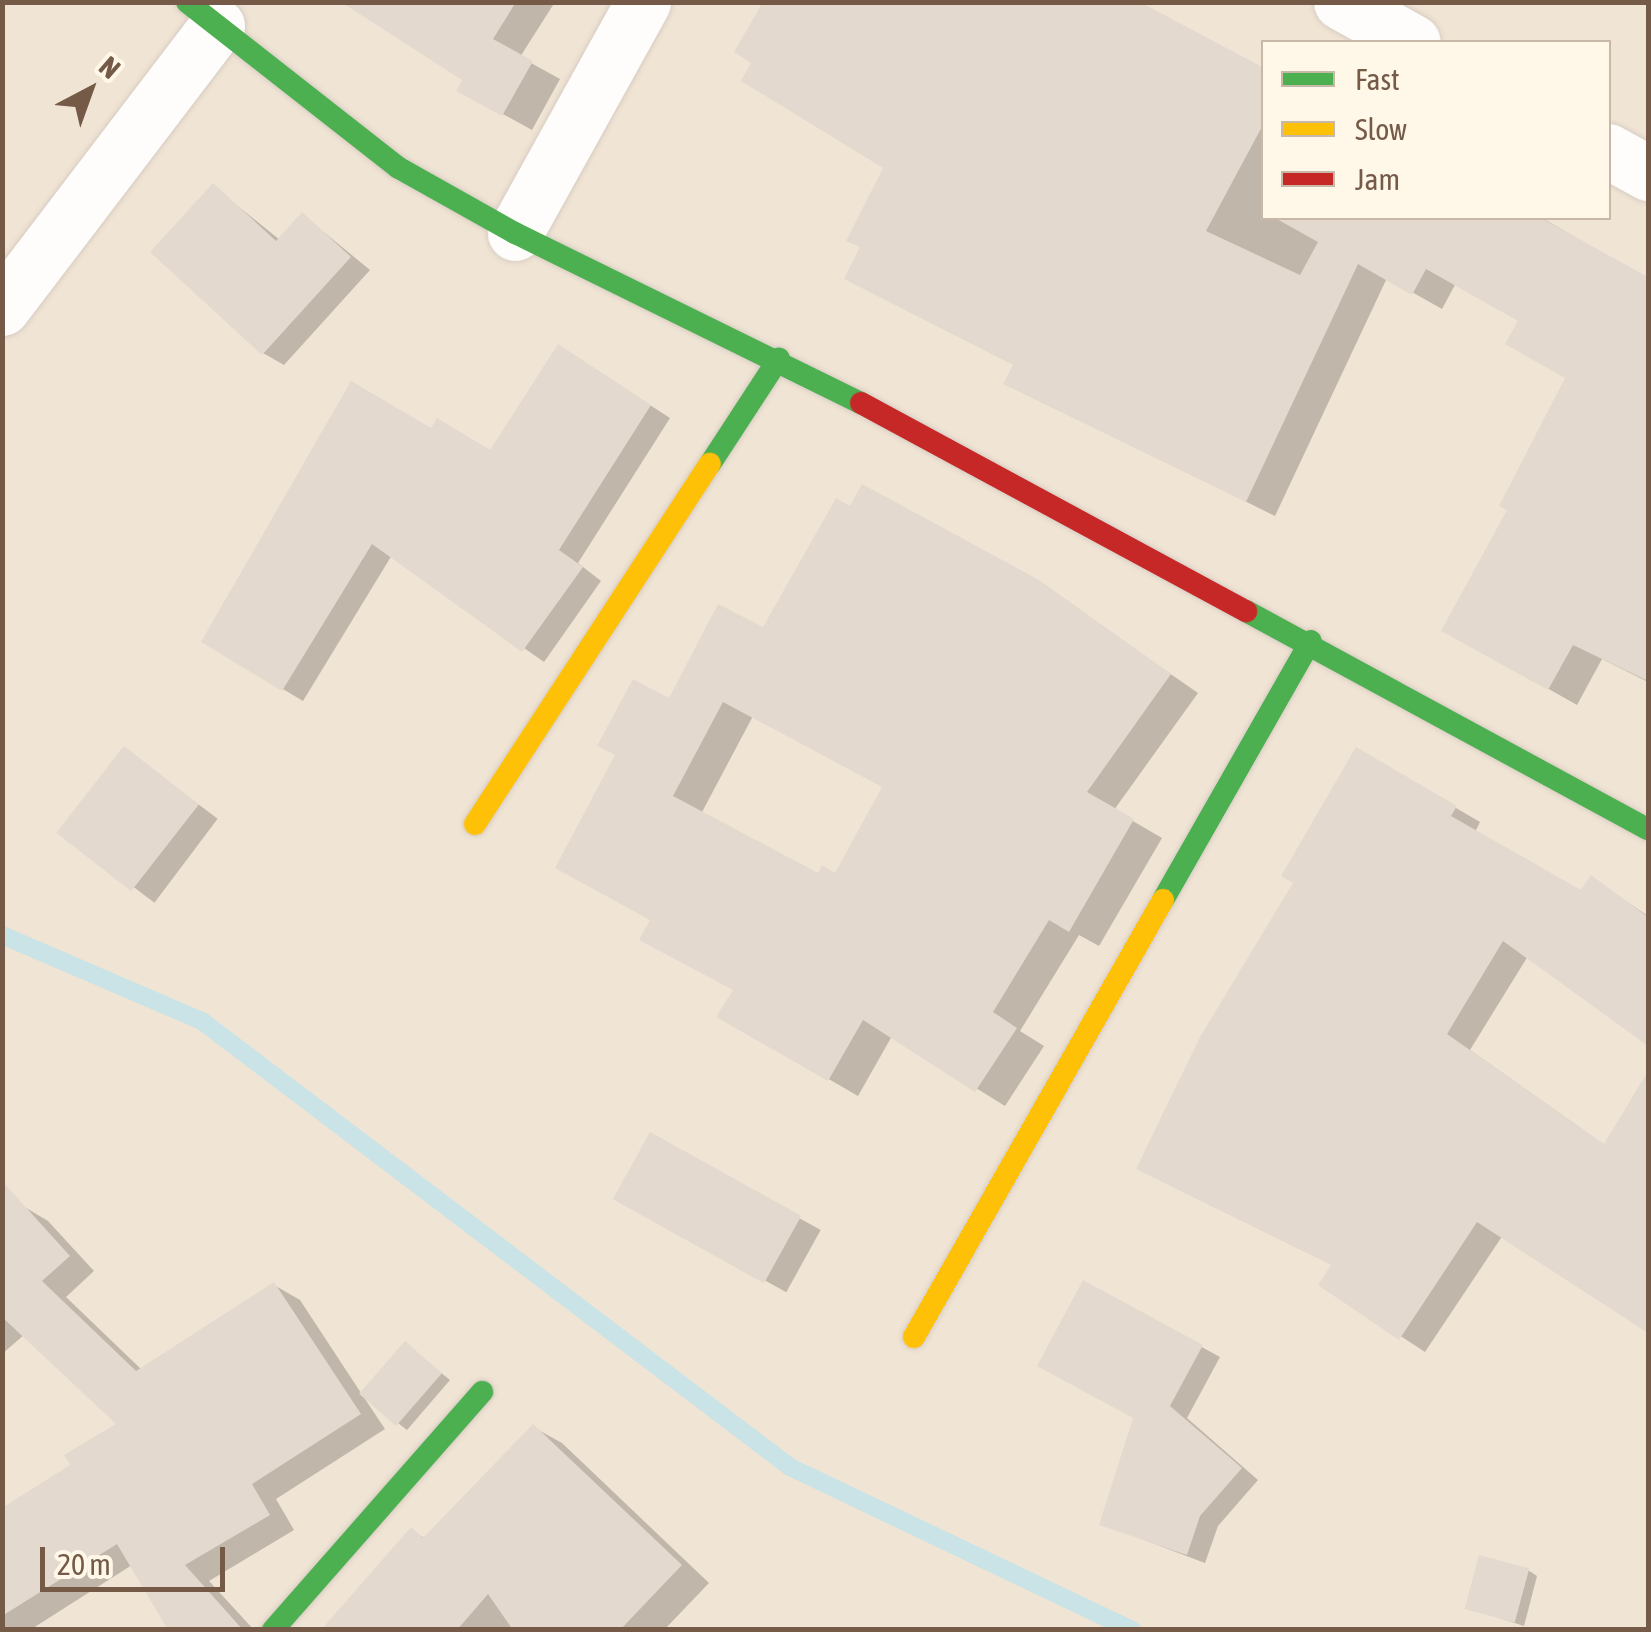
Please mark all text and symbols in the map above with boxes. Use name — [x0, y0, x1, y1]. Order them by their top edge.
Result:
north arrow — [40, 40, 140, 140]
legend — [1261, 40, 1611, 220]
text: N — [93, 50, 126, 85]
text: Fast — [1355, 62, 1400, 96]
text: Slow — [1355, 112, 1407, 146]
text: Jam — [1355, 162, 1400, 196]
scale bar — [45, 1527, 230, 1589]
text: 20 m — [57, 1547, 111, 1581]

